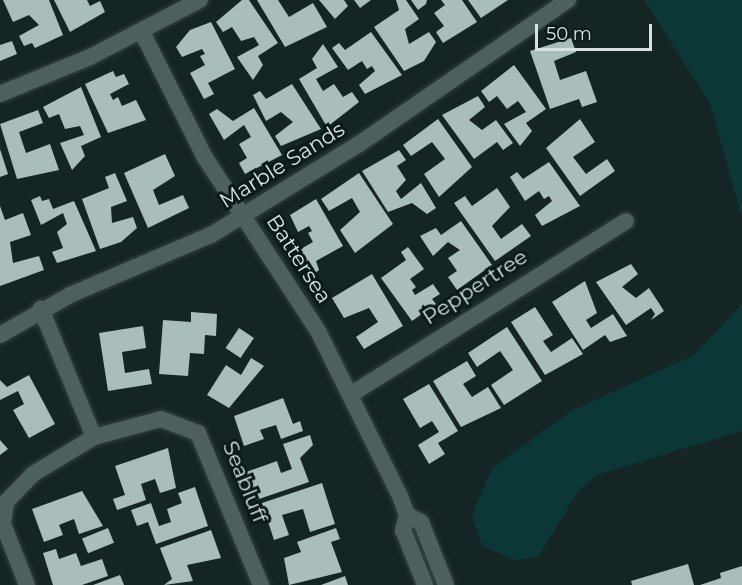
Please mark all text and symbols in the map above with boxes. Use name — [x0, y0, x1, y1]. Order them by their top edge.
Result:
scale bar — [538, 12, 655, 50]
text: 50 m — [546, 23, 592, 45]
street label: Marble Sands — [215, 116, 349, 214]
street label: Battersea — [261, 210, 337, 308]
street label: Peppertree — [418, 244, 532, 330]
street label: Seabluff — [217, 437, 273, 527]

